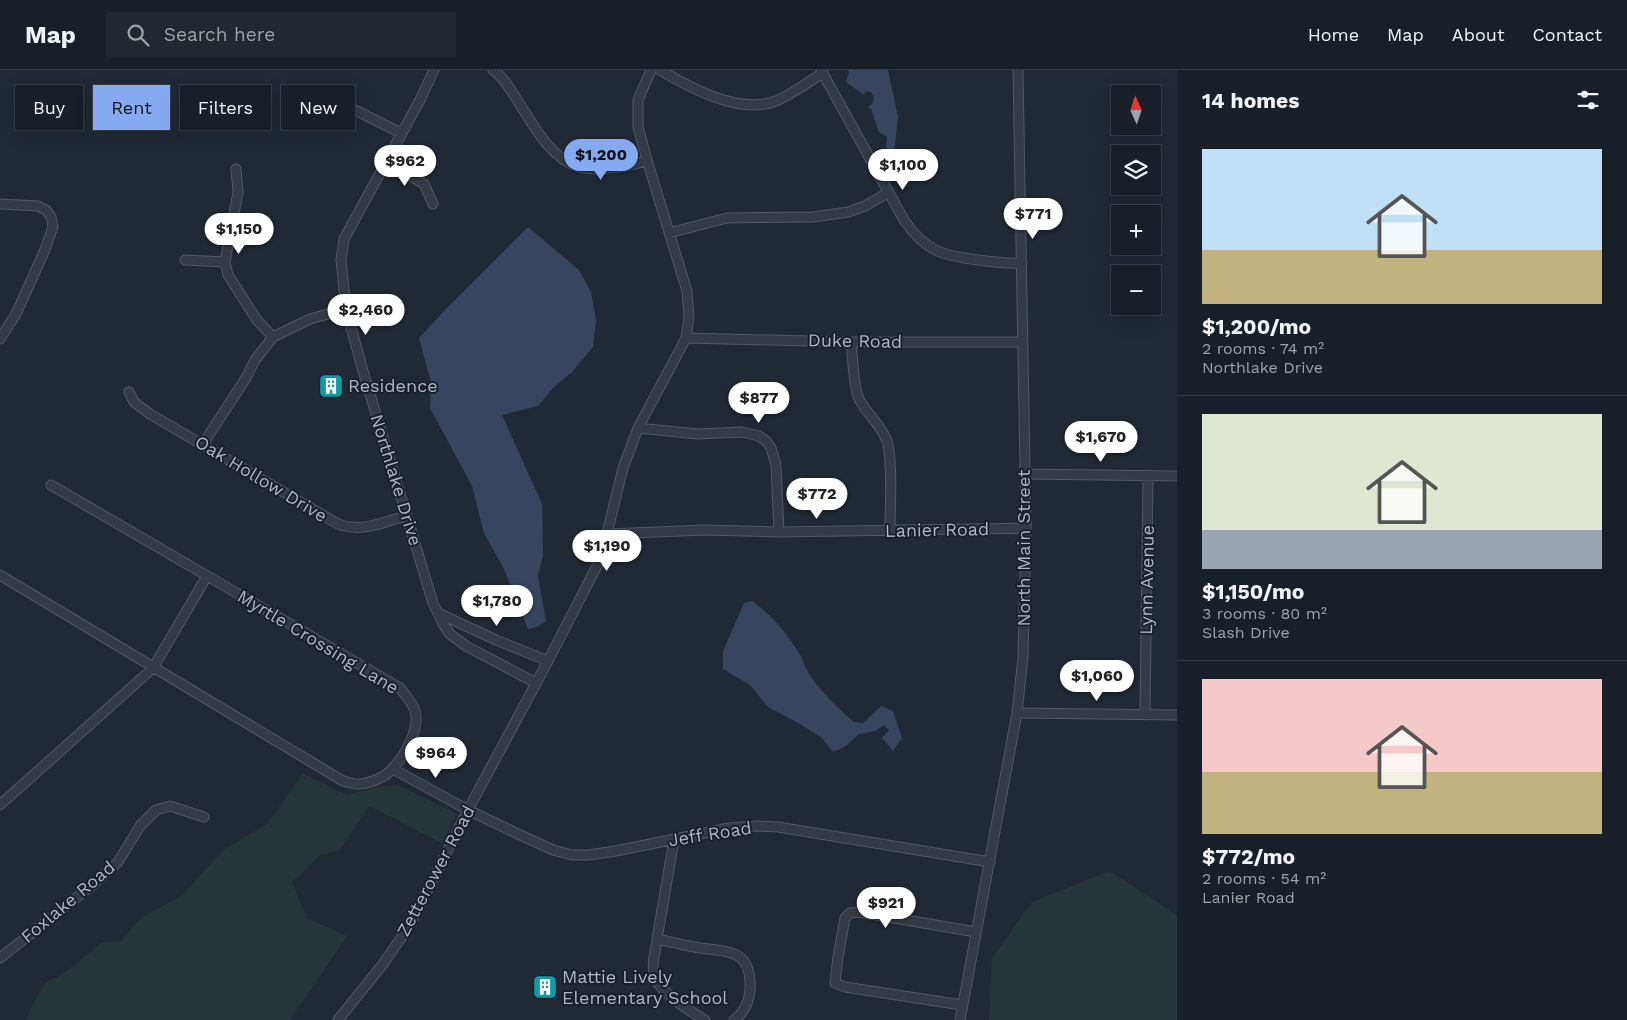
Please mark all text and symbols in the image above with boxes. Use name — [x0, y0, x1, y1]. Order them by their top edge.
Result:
search box — [106, 12, 456, 57]
text: Map — [25, 21, 76, 49]
icon: search — [124, 21, 152, 49]
text: Search here — [164, 23, 275, 46]
text: Home — [1308, 24, 1359, 45]
text: Map — [1387, 24, 1424, 45]
text: About — [1452, 24, 1504, 45]
text: Contact — [1532, 24, 1602, 45]
chip: Buy — [15, 85, 83, 130]
chip: Rent — [93, 85, 170, 130]
chip: Filters — [180, 85, 271, 130]
chip: New — [281, 85, 355, 130]
north arrow — [1111, 85, 1161, 135]
map controls — [1111, 85, 1161, 315]
icon: filters — [1574, 86, 1602, 114]
text: 14 homes — [1202, 88, 1299, 113]
pin: $1,200 — [560, 138, 642, 181]
pin: $962 — [375, 144, 435, 187]
text: $1,200 — [575, 145, 627, 164]
button: layers — [1111, 145, 1161, 195]
pin: $1,100 — [862, 148, 944, 191]
text: $962 — [385, 151, 425, 170]
text: $1,100 — [879, 155, 927, 174]
icon: home — [1357, 181, 1447, 271]
pin: $771 — [1003, 198, 1063, 240]
text: $771 — [1015, 204, 1051, 223]
button: + — [1111, 205, 1161, 255]
pin: $1,150 — [198, 212, 280, 255]
text: $1,150 — [216, 219, 262, 238]
button: − — [1111, 265, 1161, 315]
pin: $2,460 — [325, 294, 407, 336]
text: $2,460 — [339, 300, 393, 319]
text: $1,200/mo — [1202, 314, 1311, 339]
street label: Duke Road — [808, 329, 902, 352]
text: 2 rooms · 74 m² — [1202, 339, 1324, 358]
text: Northlake Drive — [1202, 358, 1323, 377]
building icon: Residence — [318, 373, 344, 399]
place label: Residence — [348, 375, 438, 396]
pin: $877 — [729, 382, 789, 424]
text: $877 — [739, 388, 779, 407]
street label: Northlake Drive — [367, 412, 426, 548]
pin: $1,670 — [1060, 420, 1142, 463]
text: $1,670 — [1076, 427, 1126, 446]
street label: Oak Hollow Drive — [191, 431, 331, 526]
icon: home — [1357, 447, 1447, 537]
street label: North Main Street — [1013, 469, 1034, 627]
pin: $772 — [787, 478, 847, 520]
text: $772 — [797, 484, 837, 503]
street label: Lanier Road — [885, 518, 989, 541]
street label: Lynn Avenue — [1135, 525, 1158, 635]
pin: $1,190 — [566, 530, 648, 572]
text: $1,190 — [583, 536, 631, 555]
text: $1,150/mo — [1202, 579, 1304, 604]
pin: $1,780 — [456, 584, 538, 627]
street label: Myrtle Crossing Lane — [234, 585, 403, 698]
text: $1,780 — [472, 591, 522, 610]
text: 3 rooms · 80 m² — [1202, 604, 1327, 623]
text: Slash Drive — [1202, 623, 1290, 642]
pin: $1,060 — [1056, 660, 1138, 702]
text: $1,060 — [1071, 666, 1123, 685]
icon: home — [1357, 712, 1447, 802]
pin: $964 — [406, 736, 466, 779]
text: $964 — [416, 743, 456, 762]
street label: Zetterower Road — [392, 802, 479, 940]
street label: Jeff Road — [667, 817, 753, 850]
text: $772/mo — [1202, 844, 1295, 869]
street label: Foxlake Road — [16, 856, 119, 947]
text: 2 rooms · 54 m² — [1202, 869, 1326, 888]
pin: $921 — [856, 886, 916, 929]
text: Lanier Road — [1202, 888, 1295, 907]
text: $921 — [868, 893, 904, 912]
place label: Mattie Lively Elementary School — [562, 966, 728, 1008]
building icon: Mattie Lively Elementary School — [532, 974, 558, 1000]

